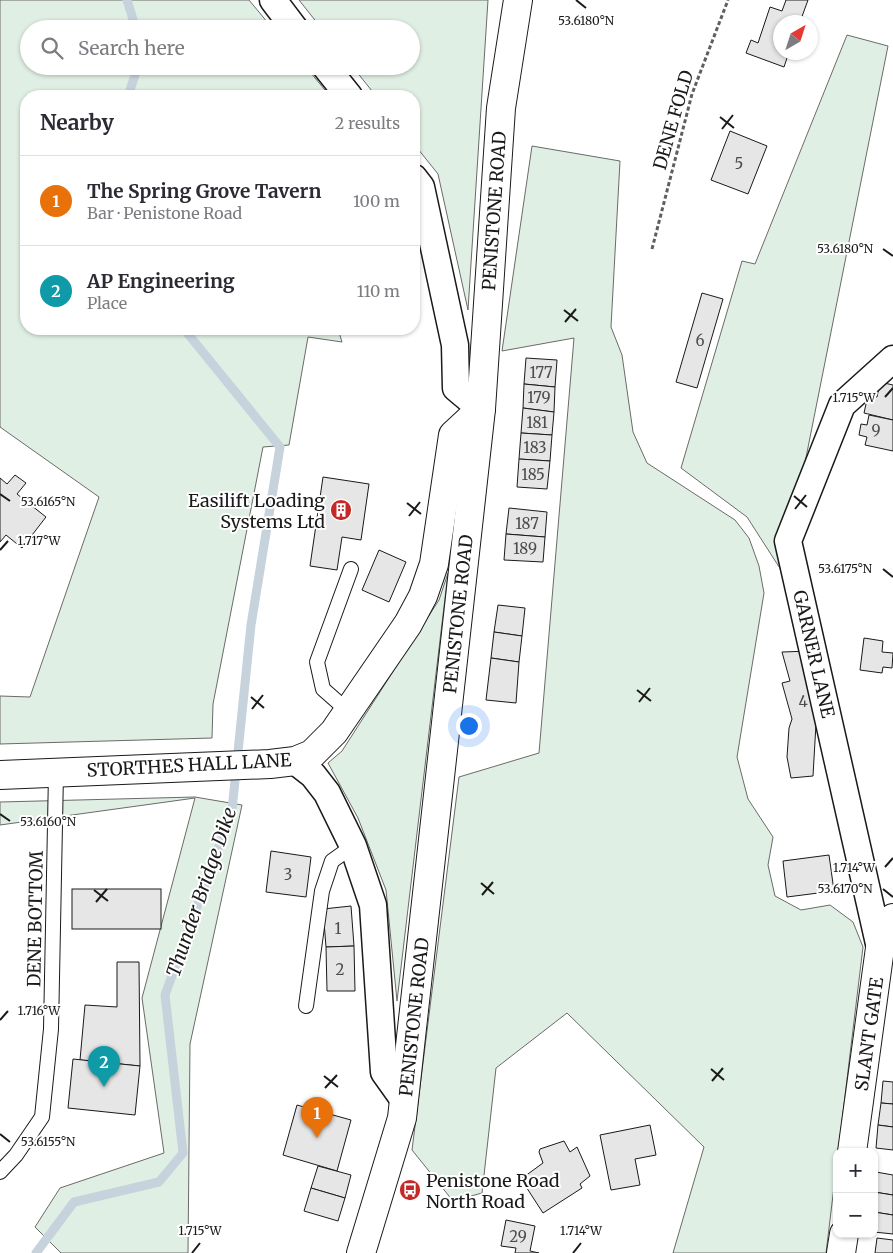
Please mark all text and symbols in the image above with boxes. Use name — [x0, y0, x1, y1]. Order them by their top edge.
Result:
text: 53.6180°N — [558, 13, 615, 28]
north arrow — [773, 15, 818, 60]
search box — [20, 20, 420, 75]
icon: search — [38, 34, 66, 62]
text: Search here — [78, 36, 185, 60]
street label: DENE FOLD — [648, 68, 698, 172]
text: Nearby — [40, 109, 114, 136]
text: 2 results — [335, 113, 400, 133]
street label: PENISTONE ROAD — [477, 131, 511, 291]
house number: 5 — [735, 154, 743, 173]
text: The Spring Grove Tavern — [87, 179, 321, 203]
text: 1 — [52, 191, 60, 211]
text: 100 m — [353, 191, 400, 211]
text: Bar · Penistone Road — [87, 203, 242, 223]
text: 53.6180°N — [817, 241, 874, 256]
text: AP Engineering — [87, 269, 235, 293]
text: 2 — [51, 281, 61, 301]
text: 110 m — [357, 281, 400, 301]
text: Place — [87, 293, 127, 313]
house number: 6 — [695, 331, 705, 350]
house number: 177 — [530, 363, 553, 382]
house number: 179 — [527, 388, 551, 407]
text: 1.715°W — [832, 390, 877, 405]
house number: 181 — [526, 413, 548, 432]
house number: 9 — [871, 421, 881, 440]
house number: 183 — [523, 438, 547, 457]
house number: 185 — [521, 465, 545, 484]
place label: Easilift Loading Systems Ltd — [188, 489, 325, 533]
text: 53.6165°N — [21, 494, 76, 509]
building icon: Easilift Loading Systems Ltd — [329, 498, 353, 522]
house number: 187 — [515, 514, 539, 533]
text: 1.717°W — [17, 533, 62, 548]
street label: PENISTONE ROAD — [438, 533, 478, 695]
house number: 189 — [513, 539, 537, 558]
text: 53.6175°N — [818, 561, 873, 576]
street label: GARNER LANE — [788, 588, 840, 721]
house number: 4 — [798, 692, 808, 711]
your location — [456, 713, 482, 739]
street label: STORTHES HALL LANE — [86, 748, 292, 782]
water label: Thunder Bridge Dike — [161, 804, 241, 980]
text: 53.6160°N — [20, 814, 77, 829]
street label: DENE BOTTOM — [22, 850, 48, 987]
text: 1.714°W — [833, 860, 876, 875]
house number: 3 — [284, 865, 292, 884]
text: 53.6170°N — [817, 881, 873, 896]
house number: 1 — [335, 919, 342, 938]
street label: PENISTONE ROAD — [394, 936, 434, 1098]
house number: 2 — [336, 960, 345, 979]
street label: SLANT GATE — [850, 975, 888, 1092]
text: 1.716°W — [18, 1003, 61, 1018]
pin: 2 — [88, 1046, 120, 1087]
pin: 1 — [301, 1097, 333, 1138]
text: 53.6155°N — [21, 1134, 76, 1149]
map controls — [833, 1148, 878, 1238]
button: + — [833, 1148, 878, 1193]
place label: Penistone Road North Road — [426, 1169, 560, 1213]
bus stop icon: Penistone Road North Road — [398, 1178, 422, 1202]
button: − — [833, 1193, 878, 1238]
text: 1.715°W — [178, 1223, 223, 1238]
text: 1.714°W — [560, 1223, 603, 1238]
house number: 29 — [509, 1227, 527, 1246]

